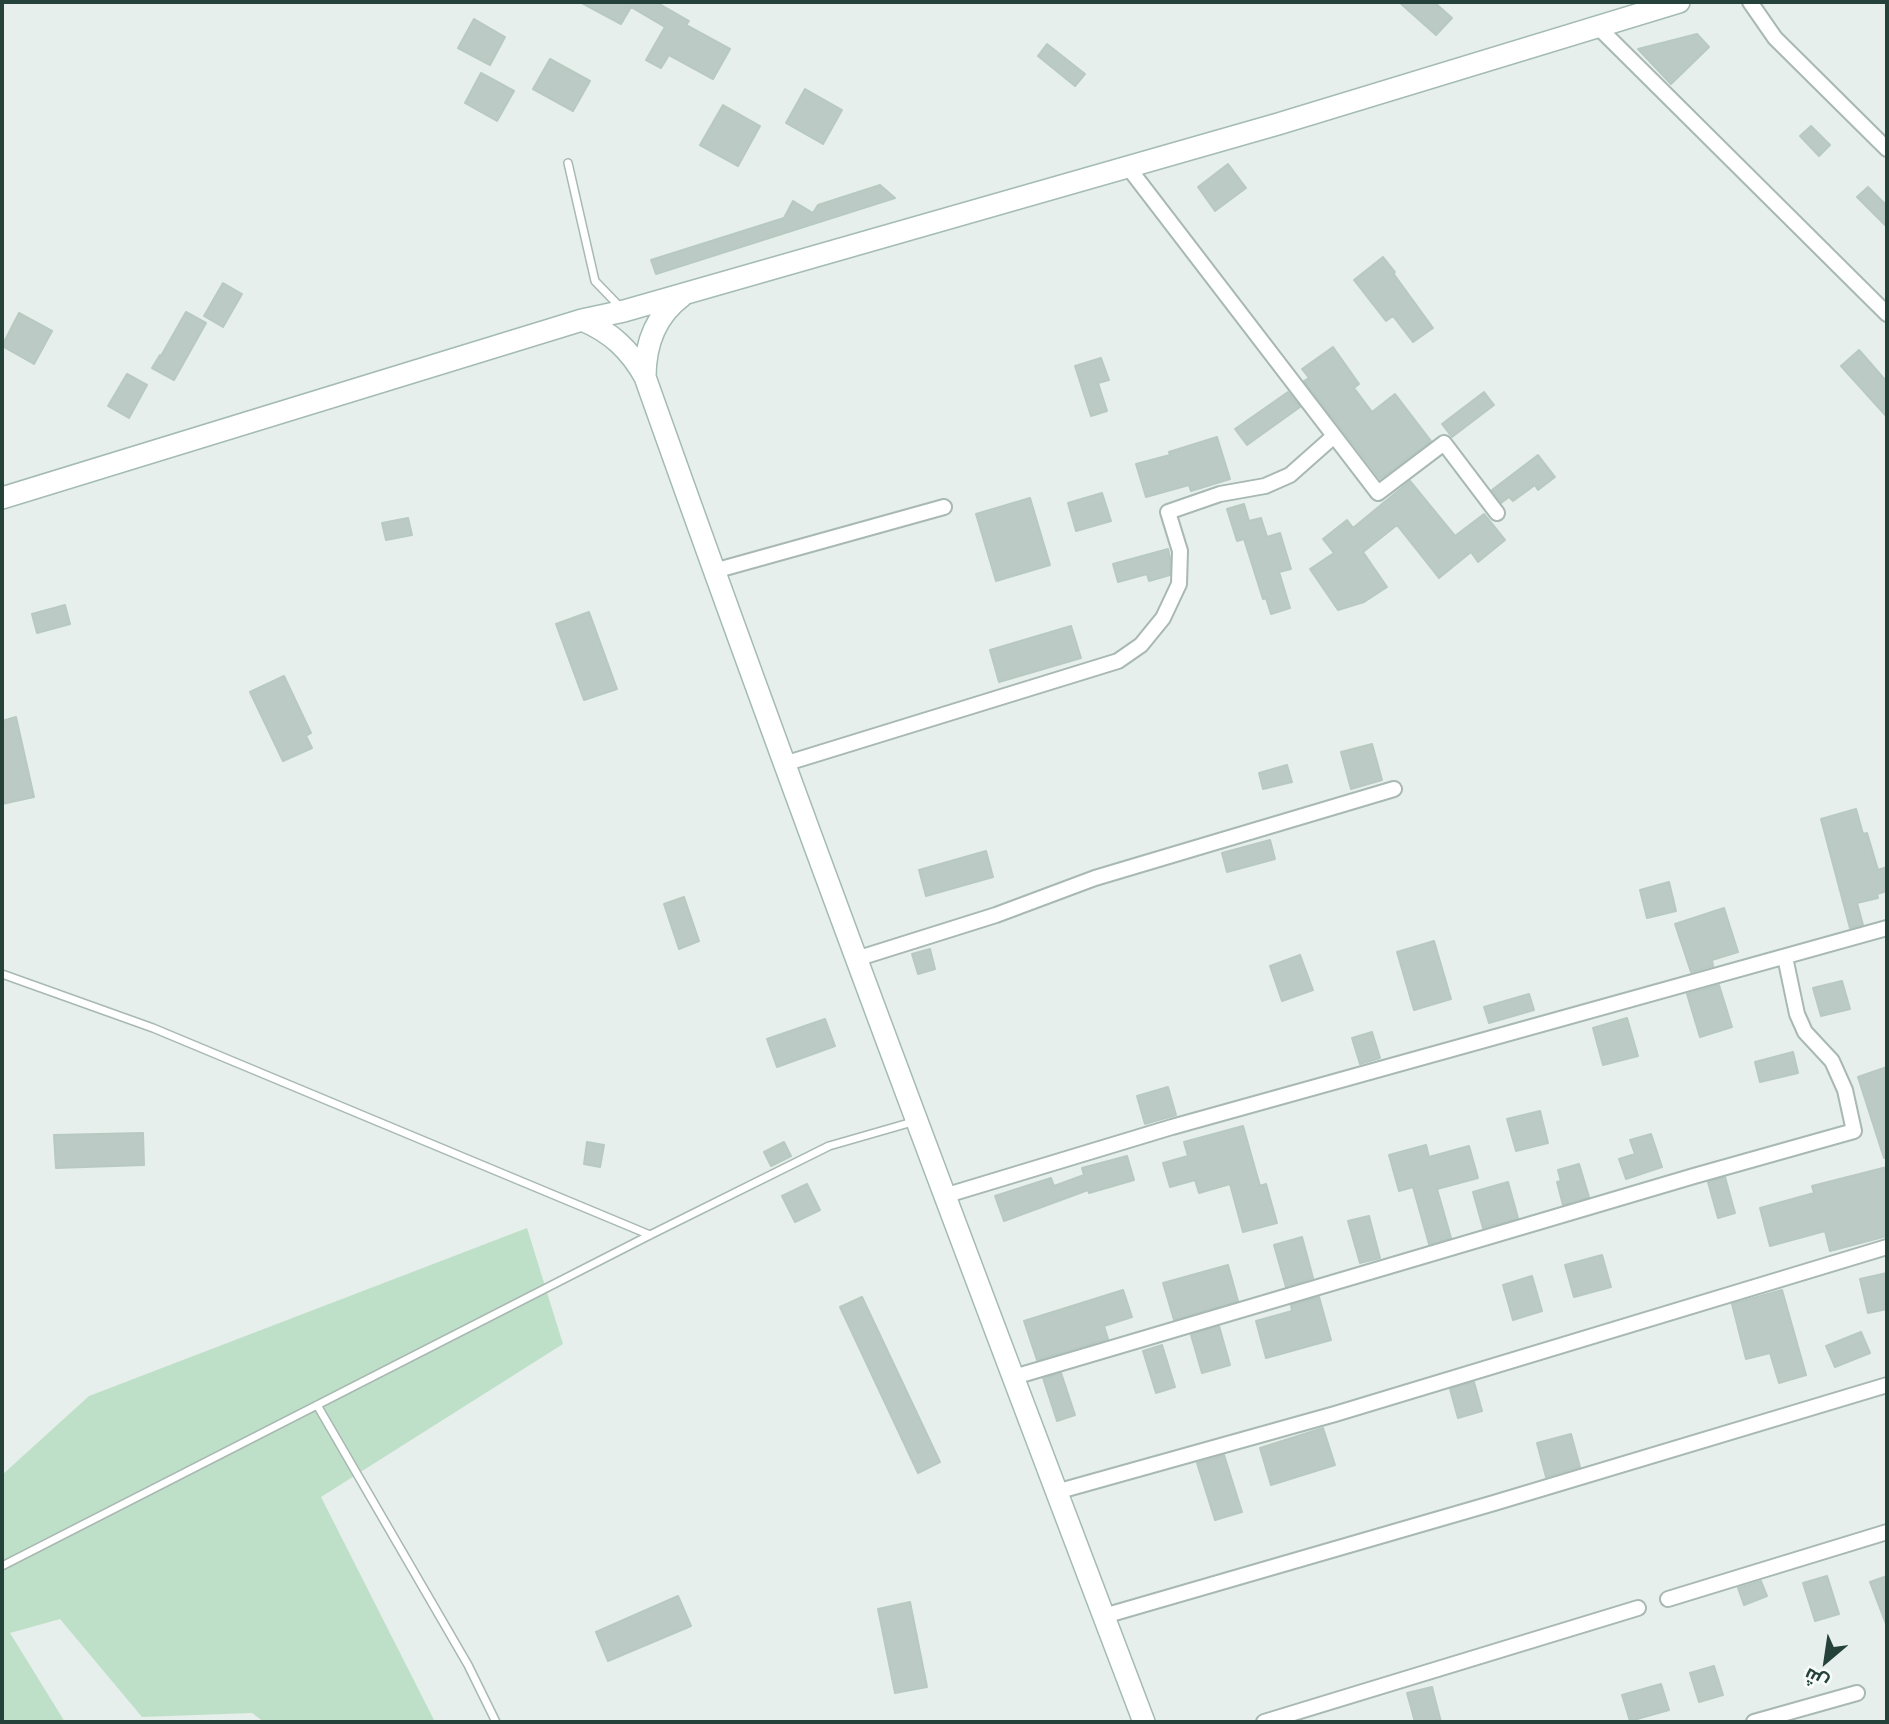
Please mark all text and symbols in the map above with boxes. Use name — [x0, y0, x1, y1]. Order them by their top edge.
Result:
north arrow — [1791, 1626, 1861, 1696]
text: ش — [1799, 1663, 1832, 1696]

